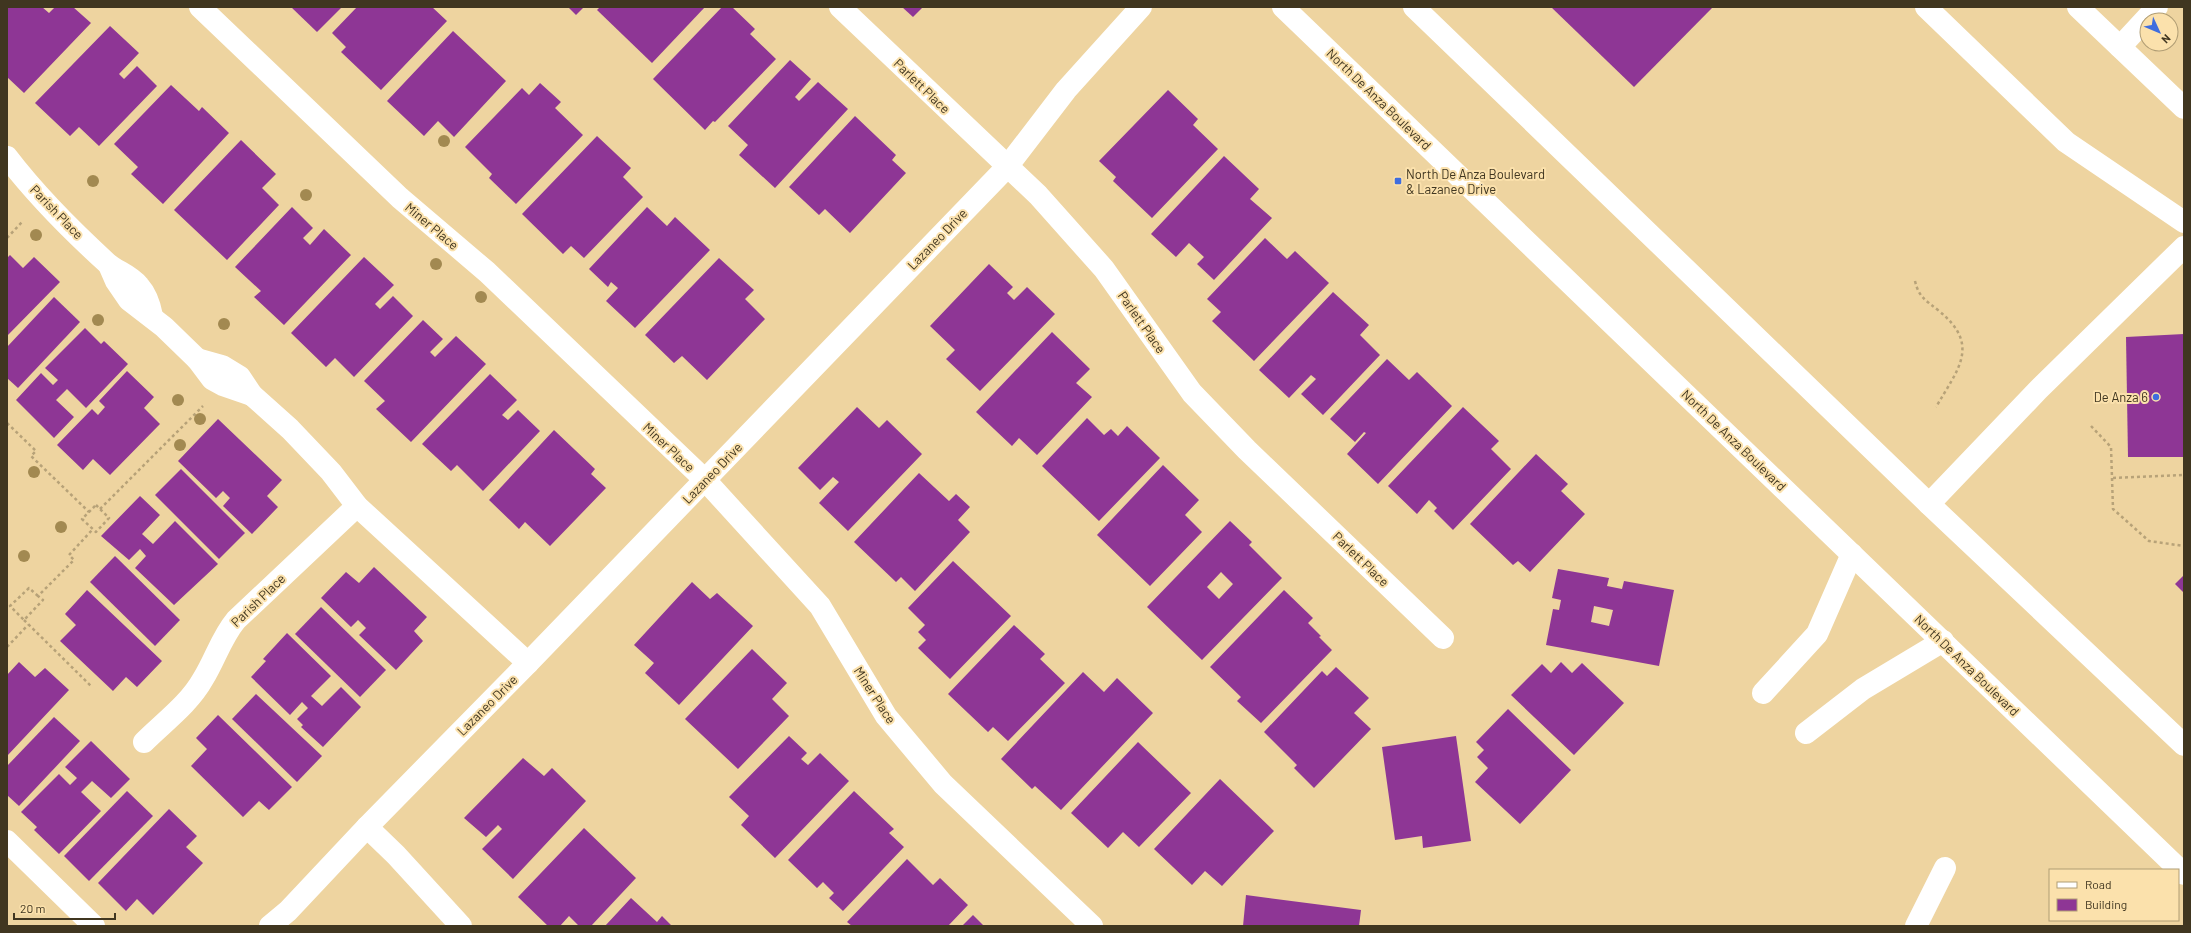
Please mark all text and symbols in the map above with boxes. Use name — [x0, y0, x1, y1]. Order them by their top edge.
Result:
north arrow — [2139, 12, 2179, 52]
text: N — [2159, 32, 2174, 46]
street label: North De Anza Boulevard — [1323, 45, 1435, 153]
street label: Parlett Place — [891, 55, 953, 117]
place label: North De Anza Boulevard & Lazaneo Drive — [1406, 166, 1545, 197]
marker: North De Anza Boulevard & Lazaneo Drive — [1393, 176, 1403, 186]
street label: Parish Place — [27, 182, 87, 242]
street label: Miner Place — [402, 199, 462, 253]
street label: Lazaneo Drive — [904, 205, 970, 273]
street label: Parlett Place — [1115, 288, 1169, 356]
street label: North De Anza Boulevard — [1678, 386, 1790, 494]
place label: De Anza 6 — [2094, 389, 2148, 405]
marker: De Anza 6 — [2151, 392, 2161, 402]
street label: Miner Place — [640, 419, 698, 475]
street label: Lazaneo Drive — [679, 439, 745, 507]
street label: Parlett Place — [1330, 528, 1392, 590]
street label: Parish Place — [228, 570, 288, 630]
street label: North De Anza Boulevard — [1911, 611, 2023, 719]
street label: Miner Place — [851, 663, 899, 727]
street label: Lazaneo Drive — [453, 671, 521, 739]
legend — [2049, 869, 2179, 921]
text: Road — [2085, 877, 2112, 891]
scale bar — [14, 895, 115, 921]
text: Building — [2085, 897, 2127, 911]
text: 20 m — [20, 901, 46, 915]

